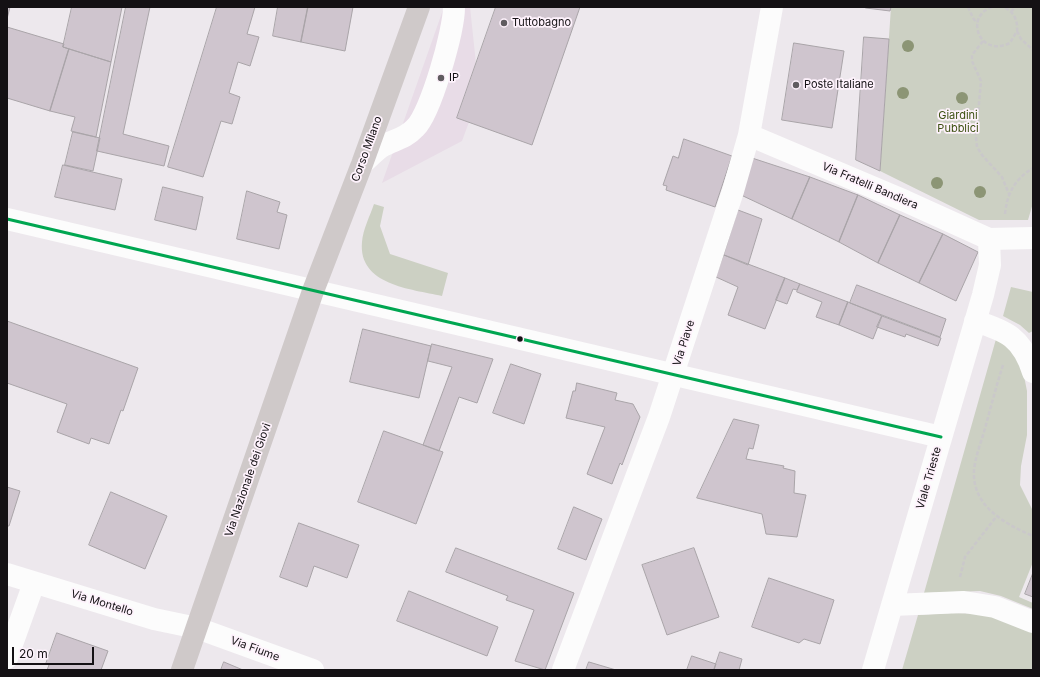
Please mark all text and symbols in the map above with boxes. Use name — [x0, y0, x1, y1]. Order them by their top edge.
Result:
place label: Tuttobagno — [512, 16, 571, 30]
marker: Tuttobagno — [499, 18, 509, 28]
place label: IP — [449, 71, 459, 85]
marker: IP — [436, 73, 446, 83]
place label: Poste Italiane — [804, 78, 874, 92]
marker: Poste Italiane — [791, 80, 801, 90]
park label: Giardini Pubblici — [937, 109, 979, 135]
street label: Corso Milano — [349, 114, 385, 184]
street label: Via Fratelli Bandiera — [820, 160, 920, 212]
street label: Via Piave — [670, 318, 698, 368]
unlabelled marker — [515, 334, 525, 344]
street label: Via Nazionale dei Giovi — [222, 422, 274, 538]
street label: Viale Trieste — [914, 445, 944, 511]
street label: Via Montello — [69, 587, 135, 619]
street label: Via Fiume — [229, 634, 281, 664]
scale bar — [14, 639, 96, 665]
text: 20 m — [19, 646, 48, 661]

